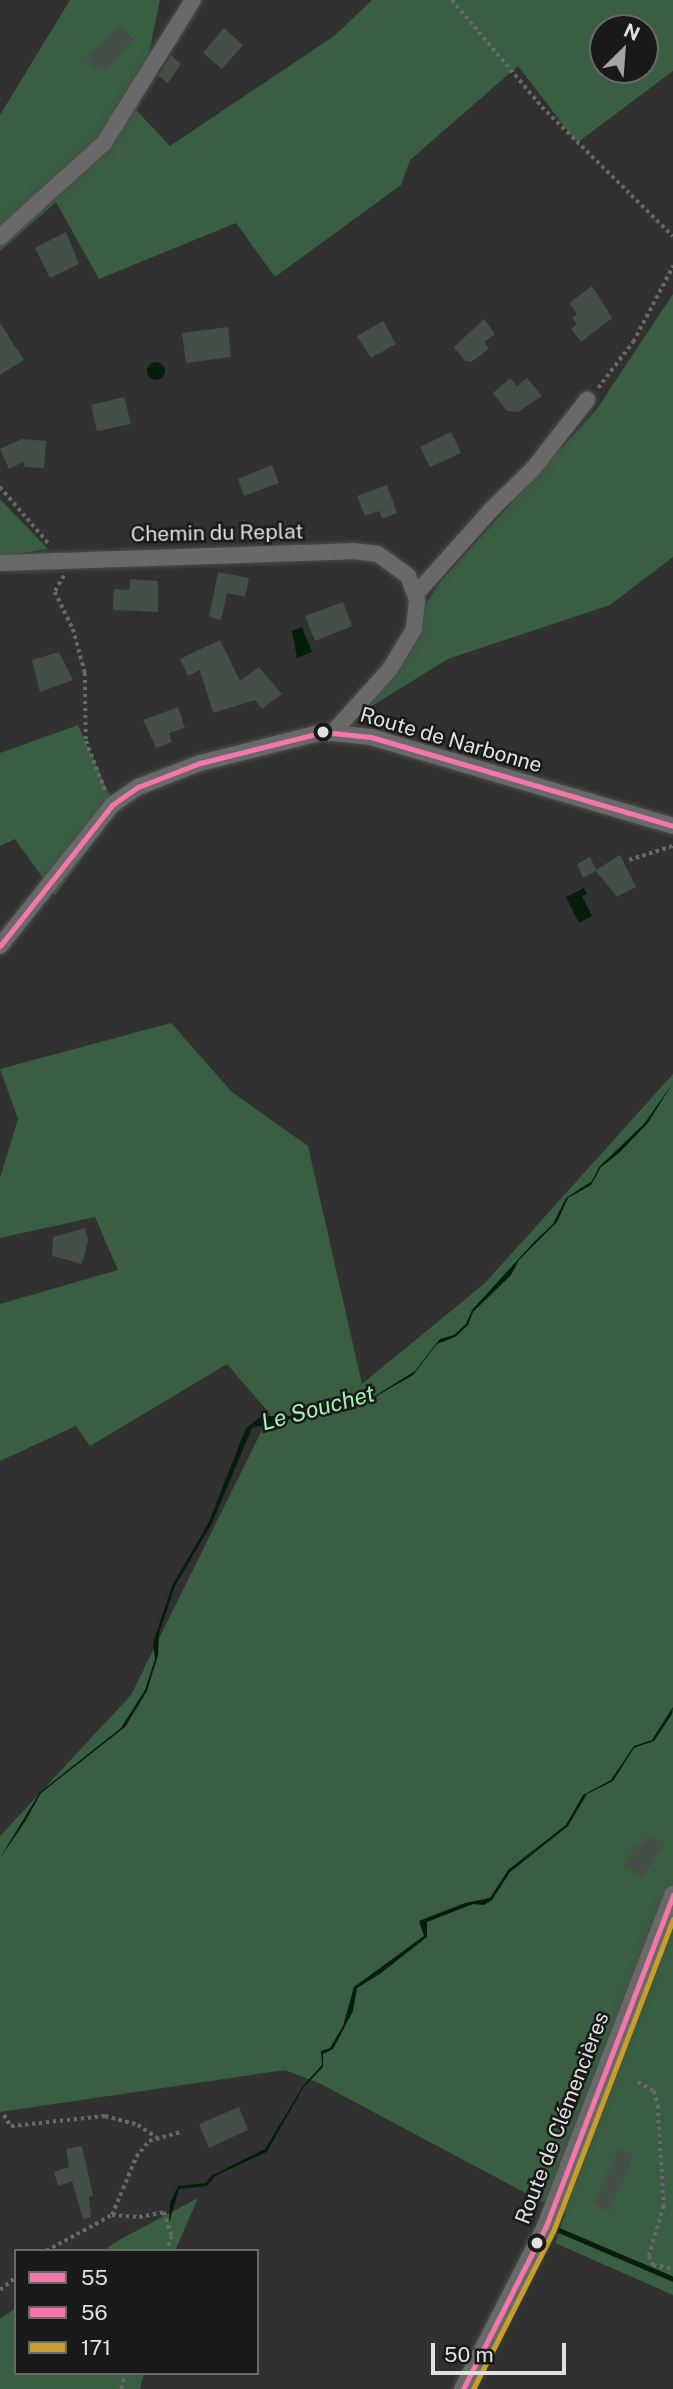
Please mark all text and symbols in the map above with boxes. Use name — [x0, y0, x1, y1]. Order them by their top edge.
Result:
north arrow — [589, 14, 659, 84]
text: N — [621, 19, 643, 45]
street label: Chemin du Replat — [130, 519, 304, 547]
street label: Route de Narbonne — [357, 702, 545, 778]
unlabelled marker — [316, 725, 330, 739]
water label: Le Souchet — [258, 1380, 378, 1436]
street label: Route de Clémencières — [510, 2008, 614, 2228]
unlabelled marker — [530, 2236, 544, 2250]
legend — [14, 2249, 259, 2375]
text: 55 — [81, 2265, 108, 2290]
text: 56 — [81, 2300, 108, 2325]
scale bar — [435, 2330, 570, 2374]
text: 171 — [81, 2335, 111, 2360]
text: 50 m — [444, 2342, 494, 2367]

